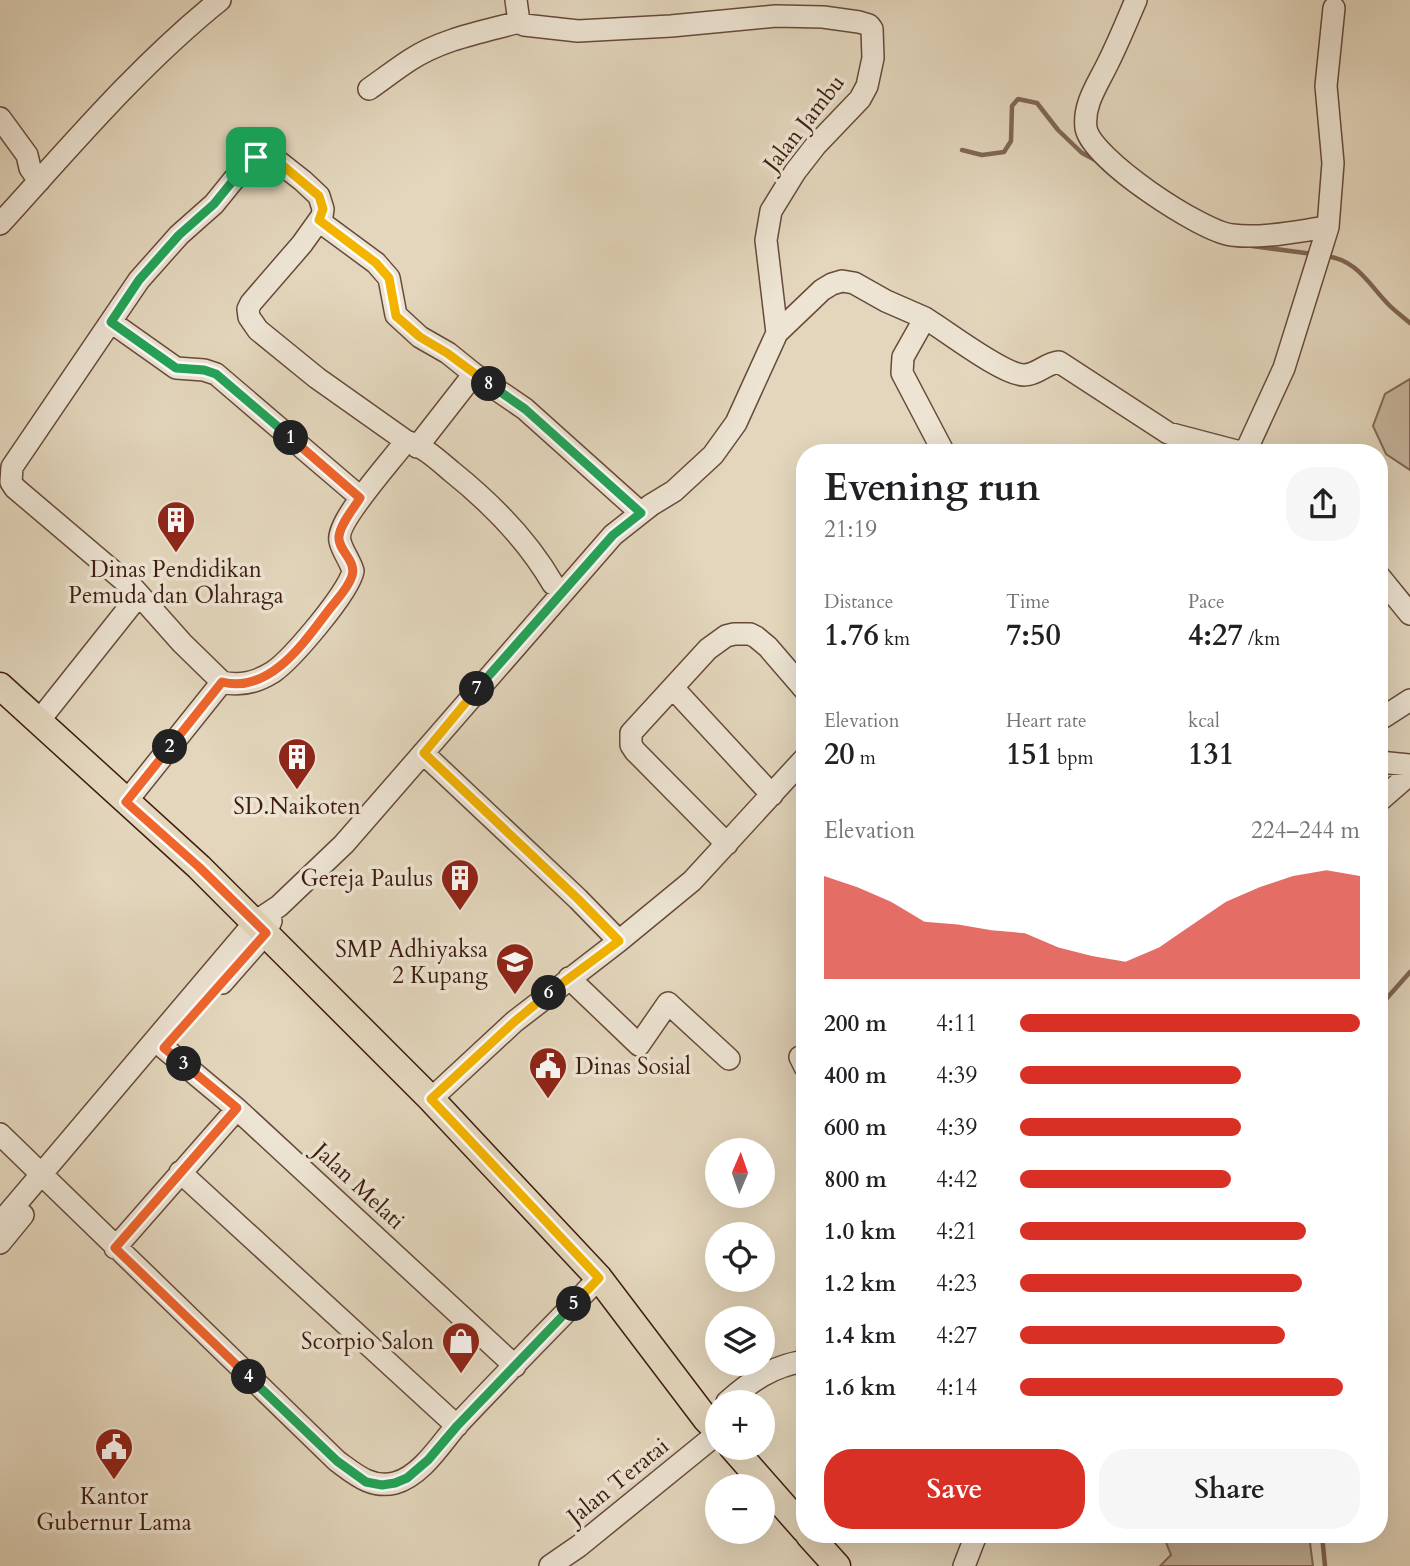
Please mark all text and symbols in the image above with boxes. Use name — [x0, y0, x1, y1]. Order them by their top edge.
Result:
street label: Jalan Jambu — [755, 68, 852, 180]
pin — [226, 127, 286, 187]
icon: arrive — [237, 138, 275, 176]
pin: 8 — [472, 366, 506, 402]
text: 8 — [484, 370, 493, 396]
pin: 1 — [274, 420, 308, 456]
text: 1 — [286, 424, 295, 450]
text: Evening run — [824, 462, 1040, 514]
button: share — [1286, 467, 1360, 541]
building icon: Dinas Pendidikan Pemuda dan Olahraga — [155, 499, 197, 554]
text: 21:19 — [824, 514, 877, 545]
place label: Dinas Pendidikan Pemuda dan Olahraga — [68, 554, 284, 611]
text: Distance — [824, 589, 893, 615]
text: Time — [1006, 589, 1050, 615]
text: Pace — [1188, 589, 1225, 615]
text: 1.76 — [824, 615, 879, 656]
text: 7:50 — [1006, 615, 1061, 656]
text: 4:27 — [1188, 615, 1243, 656]
text: km — [879, 626, 910, 652]
text: /km — [1243, 626, 1280, 652]
pin: 7 — [460, 672, 494, 706]
text: 7 — [472, 675, 481, 701]
text: Elevation — [824, 708, 899, 734]
text: Heart rate — [1006, 708, 1087, 734]
text: kcal — [1188, 708, 1220, 734]
pin: 2 — [152, 730, 188, 764]
text: 2 — [165, 733, 174, 759]
text: 20 — [824, 734, 855, 775]
text: 151 — [1006, 734, 1052, 775]
text: 131 — [1188, 734, 1234, 775]
building icon: SD.Naikoten — [276, 736, 318, 791]
text: m — [855, 745, 876, 771]
text: bpm — [1052, 745, 1094, 771]
place label: SD.Naikoten — [233, 791, 361, 822]
text: Elevation — [824, 815, 915, 846]
text: 224–244 m — [1251, 815, 1360, 846]
building icon: Gereja Paulus — [439, 857, 481, 912]
place label: Gereja Paulus — [301, 863, 433, 894]
place label: SMP Adhiyaksa 2 Kupang — [335, 934, 488, 991]
school or university icon: SMP Adhiyaksa 2 Kupang — [494, 941, 536, 996]
pin: 6 — [532, 976, 566, 1010]
text: 6 — [544, 979, 553, 1005]
text: 200 m — [824, 1008, 887, 1039]
text: 4:11 — [936, 1008, 977, 1039]
public building icon: Dinas Sosial — [527, 1045, 569, 1100]
pin: 3 — [166, 1046, 202, 1082]
text: 3 — [179, 1050, 188, 1076]
place label: Dinas Sosial — [575, 1051, 691, 1082]
text: 400 m — [824, 1060, 887, 1091]
text: 4:39 — [936, 1060, 977, 1091]
text: 600 m — [824, 1112, 887, 1143]
text: 4:39 — [936, 1112, 977, 1143]
street label: Jalan Melati — [304, 1134, 411, 1236]
north arrow — [705, 1138, 775, 1208]
map controls — [705, 1138, 775, 1544]
text: 800 m — [824, 1164, 887, 1195]
text: 4:42 — [936, 1164, 977, 1195]
text: 1.0 km — [824, 1216, 896, 1247]
text: 4:21 — [936, 1216, 977, 1247]
button: locate — [705, 1222, 775, 1292]
text: 1.2 km — [824, 1268, 896, 1299]
text: 4:23 — [936, 1268, 977, 1299]
pin: 5 — [556, 1286, 592, 1322]
text: 5 — [569, 1290, 578, 1316]
button: layers — [705, 1306, 775, 1376]
shop icon: Scorpio Salon — [440, 1320, 482, 1375]
text: 1.4 km — [824, 1320, 896, 1351]
text: 4:27 — [936, 1320, 977, 1351]
place label: Scorpio Salon — [301, 1326, 434, 1357]
pin: 4 — [232, 1360, 266, 1394]
text: 4 — [244, 1363, 253, 1389]
text: 1.6 km — [824, 1372, 896, 1403]
text: 4:14 — [936, 1372, 977, 1403]
button: + — [705, 1390, 775, 1460]
public building icon: Kantor Gubernur Lama — [93, 1426, 135, 1481]
street label: Jalan Teratai — [558, 1431, 675, 1533]
button: Save — [824, 1449, 1085, 1529]
button: Share — [1099, 1449, 1360, 1529]
button: − — [705, 1474, 775, 1544]
place label: Kantor Gubernur Lama — [36, 1481, 192, 1538]

